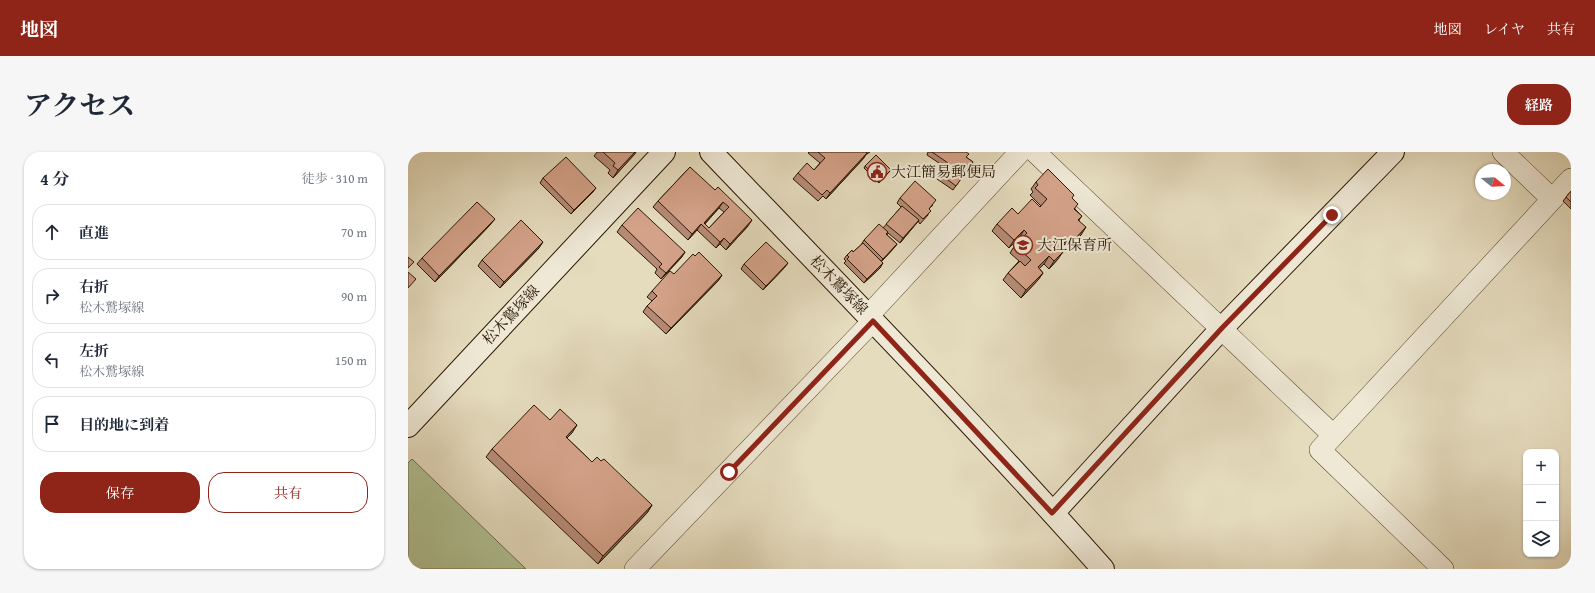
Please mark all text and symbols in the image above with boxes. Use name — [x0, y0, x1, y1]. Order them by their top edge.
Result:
text: 地図 — [20, 15, 58, 43]
text: 地図 — [1434, 19, 1462, 39]
text: レイヤ — [1484, 19, 1525, 39]
text: 共有 — [1547, 19, 1575, 39]
text: アクセス — [24, 84, 135, 125]
button: 経路 — [1507, 84, 1571, 125]
public building icon: 大江簡易郵便局 — [866, 161, 888, 183]
place label: 大江簡易郵便局 — [891, 161, 996, 182]
north arrow — [1475, 164, 1511, 200]
text: 4 分 — [40, 166, 70, 191]
text: 徒歩 · 310 m — [302, 169, 368, 188]
route end — [1323, 206, 1341, 224]
icon: ahead — [41, 221, 63, 243]
text: 直進 — [79, 222, 109, 243]
text: 70 m — [341, 223, 367, 242]
school or university icon: 大江保育所 — [1012, 234, 1034, 256]
place label: 大江保育所 — [1037, 234, 1112, 255]
street label: 松木鷲塚線 — [806, 250, 873, 319]
text: 右折 — [79, 276, 109, 297]
street label: 松木鷲塚線 — [477, 280, 544, 349]
icon: right — [41, 285, 63, 307]
text: 90 m — [341, 287, 367, 306]
text: 松木鷲塚線 — [79, 298, 144, 317]
text: 左折 — [79, 340, 109, 361]
icon: left — [41, 349, 63, 371]
text: 150 m — [335, 351, 367, 370]
text: 松木鷲塚線 — [79, 362, 144, 381]
icon: arrive — [41, 413, 63, 435]
text: 目的地に到着 — [79, 414, 169, 435]
map controls — [1523, 449, 1559, 557]
button: + — [1523, 449, 1559, 485]
route start — [720, 463, 738, 481]
button: 保存 — [40, 472, 200, 513]
button: 共有 — [208, 472, 368, 513]
button: − — [1523, 485, 1559, 521]
button: layers — [1523, 521, 1559, 557]

